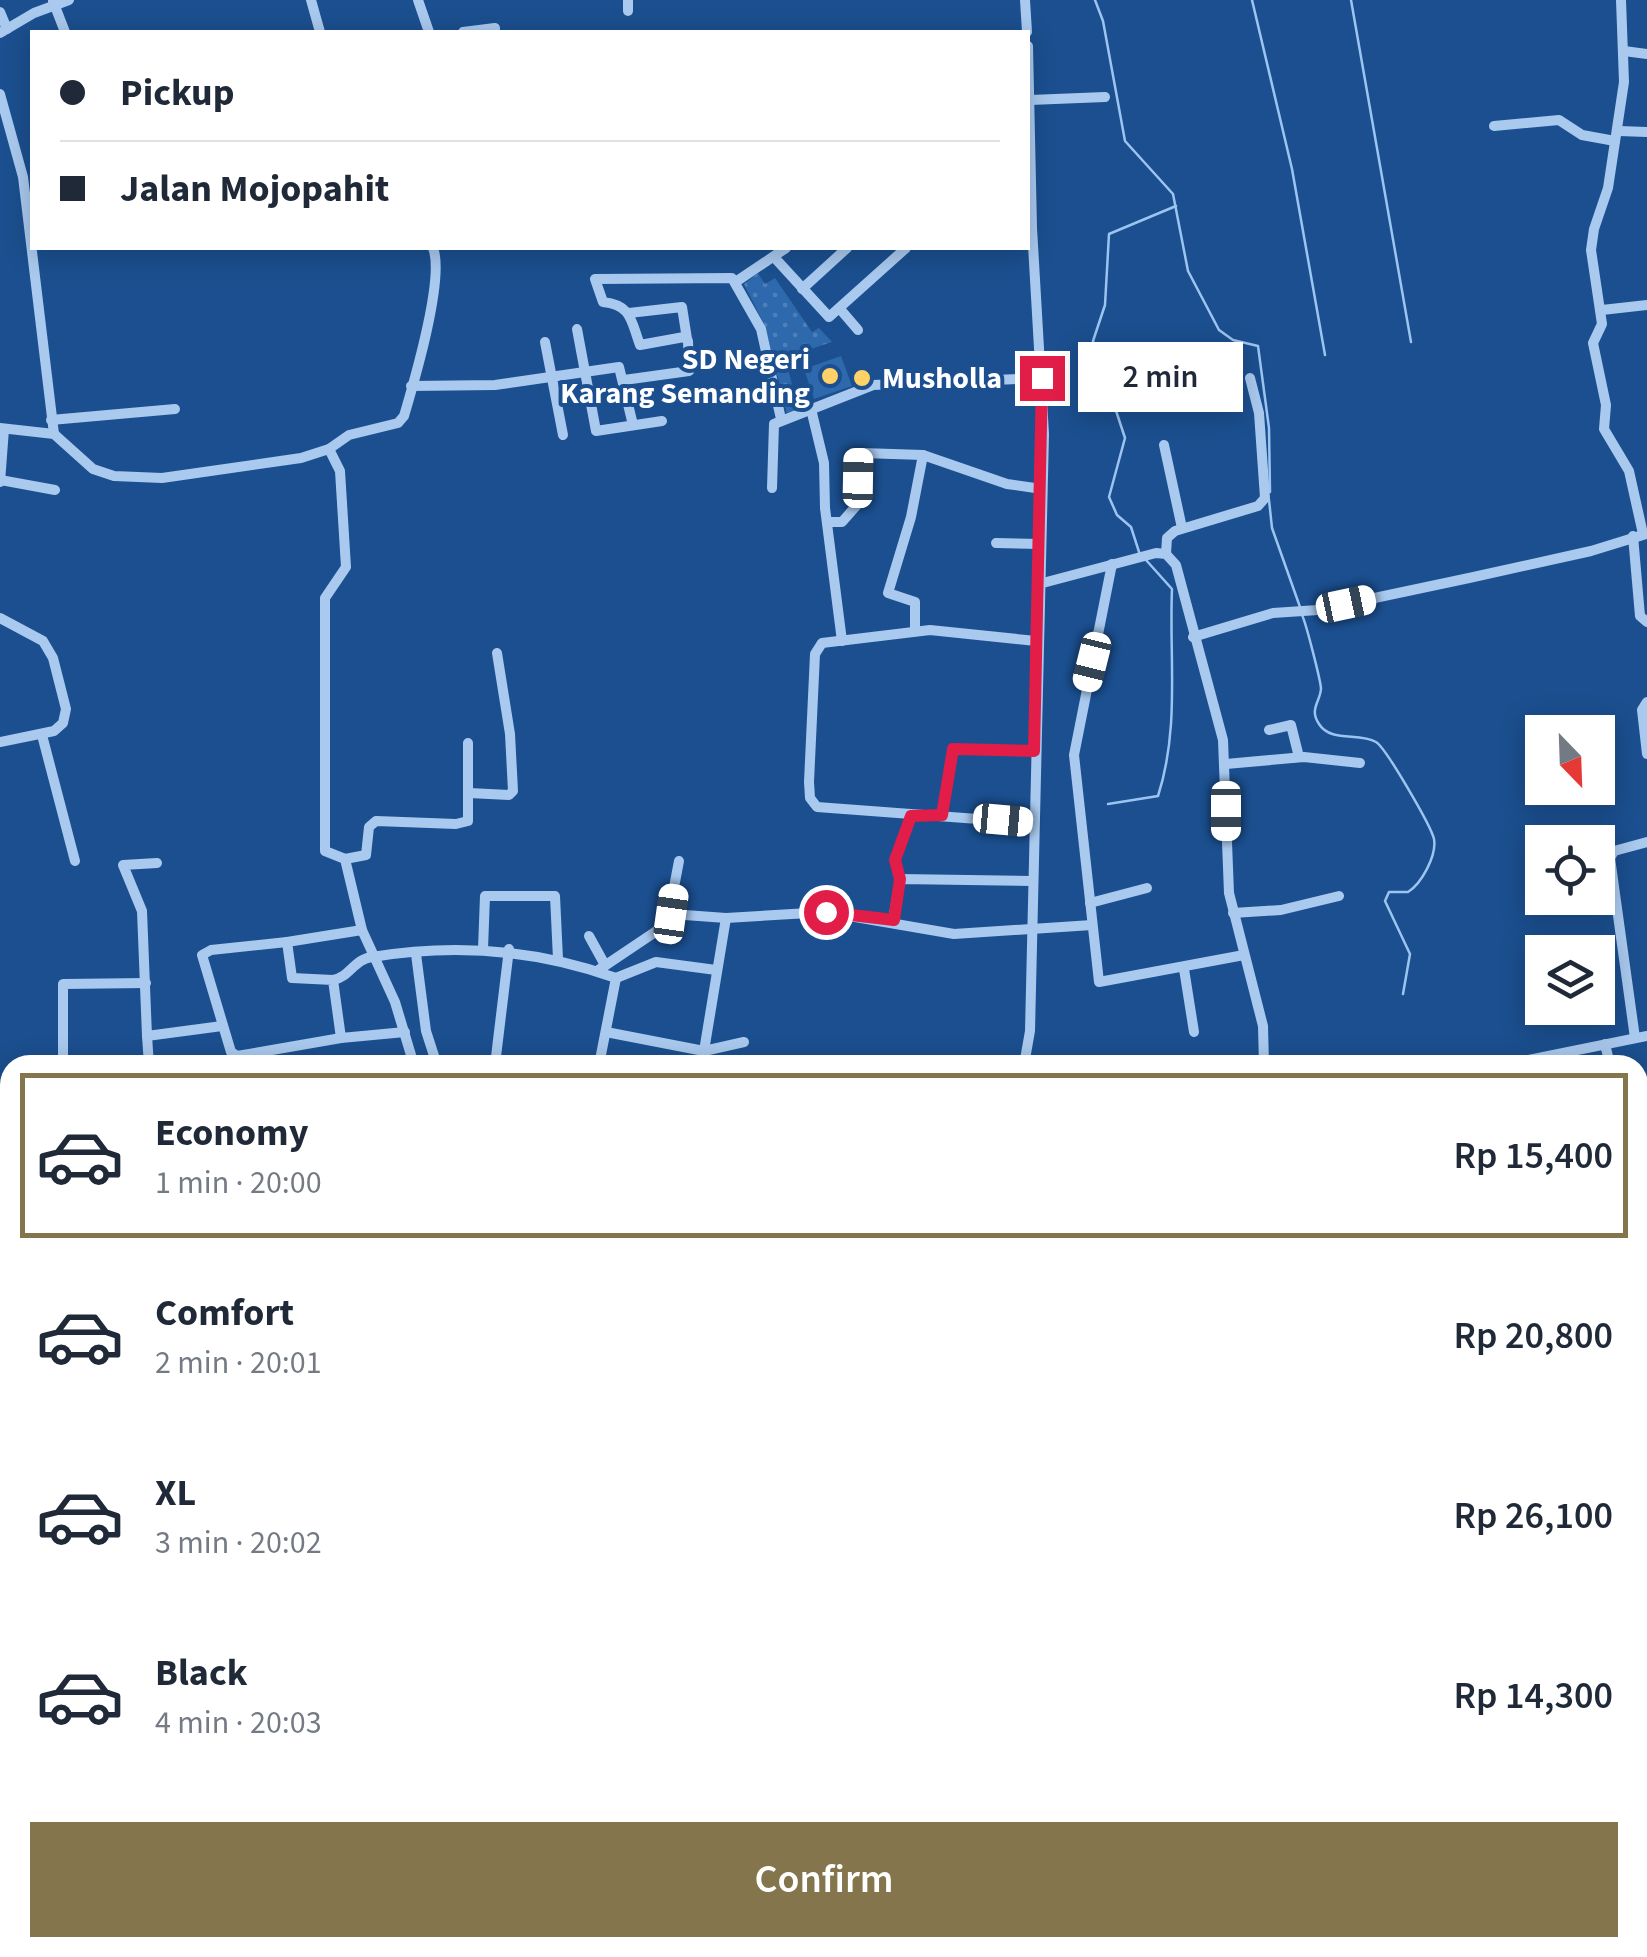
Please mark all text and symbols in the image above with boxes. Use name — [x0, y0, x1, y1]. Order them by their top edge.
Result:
text: Pickup — [120, 66, 234, 120]
text: Jalan Mojopahit — [120, 162, 389, 216]
place label: SD Negeri Karang Semanding — [560, 338, 810, 415]
callout: 2 min — [1077, 343, 1242, 413]
text: 2 min — [1122, 354, 1199, 400]
route end — [1020, 356, 1065, 401]
place label: Musholla — [882, 357, 1002, 400]
marker: SD Negeri Karang Semanding — [819, 365, 841, 387]
marker: Musholla — [851, 367, 873, 389]
car — [842, 448, 874, 508]
car — [1314, 583, 1378, 625]
car — [1070, 629, 1114, 695]
north arrow — [1525, 715, 1615, 805]
map controls — [1525, 715, 1615, 1025]
car — [1211, 781, 1241, 841]
car — [972, 802, 1034, 838]
button: locate — [1525, 825, 1615, 915]
car — [652, 882, 690, 946]
route start — [804, 890, 849, 935]
button: layers — [1525, 935, 1615, 1025]
text: Economy — [155, 1106, 308, 1160]
icon: car — [35, 1111, 125, 1201]
text: Rp 15,400 — [1454, 1129, 1613, 1183]
text: 1 min · 20:00 — [155, 1160, 322, 1206]
text: Comfort — [155, 1286, 294, 1340]
icon: car — [35, 1291, 125, 1381]
text: Rp 20,800 — [1454, 1309, 1613, 1363]
text: 2 min · 20:01 — [155, 1340, 322, 1386]
text: XL — [155, 1466, 196, 1520]
icon: car — [35, 1471, 125, 1561]
text: Rp 26,100 — [1454, 1489, 1613, 1543]
text: 3 min · 20:02 — [155, 1520, 322, 1566]
text: Black — [155, 1646, 248, 1700]
icon: car — [35, 1651, 125, 1741]
text: Rp 14,300 — [1454, 1669, 1613, 1723]
text: 4 min · 20:03 — [155, 1700, 322, 1746]
button: Confirm — [30, 1822, 1618, 1937]

